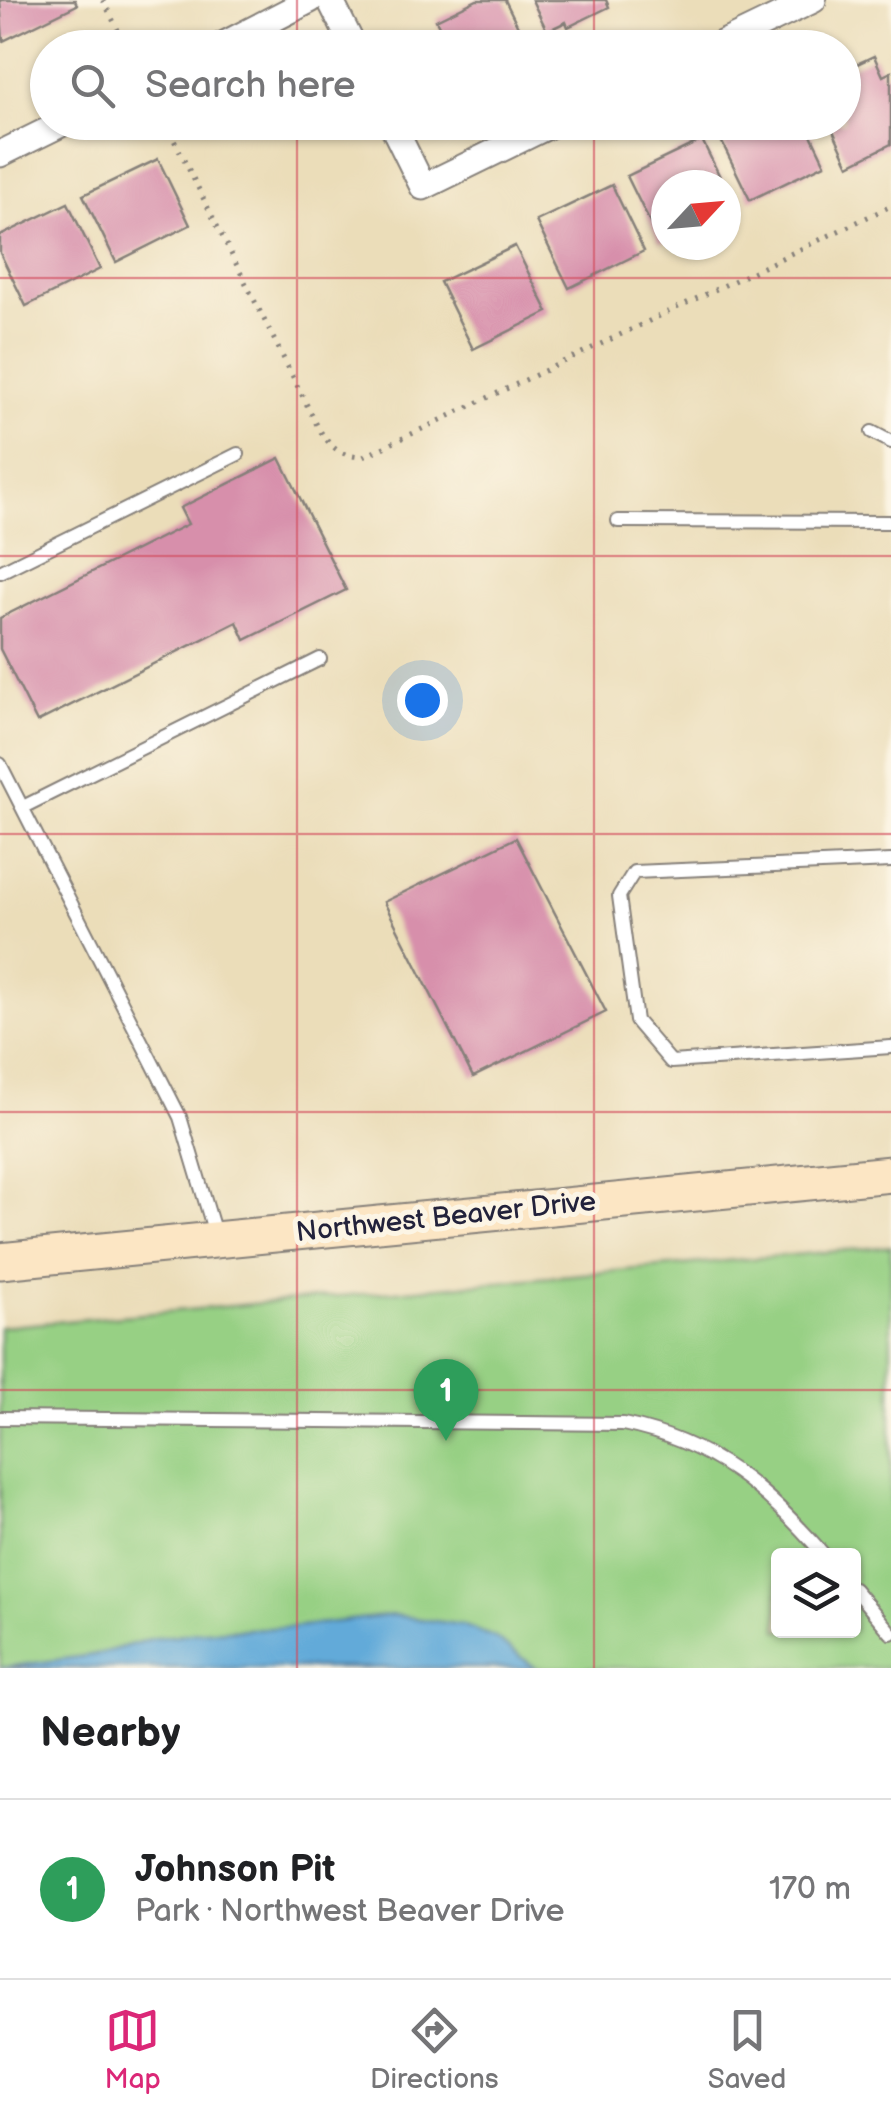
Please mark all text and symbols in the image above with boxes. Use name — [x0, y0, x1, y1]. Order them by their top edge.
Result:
search box — [30, 30, 861, 140]
icon: search — [65, 58, 120, 113]
text: Search here — [145, 63, 356, 108]
north arrow — [651, 170, 741, 260]
your location — [397, 675, 448, 726]
street label: Northwest Beaver Drive — [294, 1185, 598, 1249]
pin: 1 — [414, 1358, 478, 1441]
map controls — [771, 1548, 861, 1638]
button: layers — [771, 1548, 861, 1638]
text: Nearby — [40, 1708, 180, 1759]
text: Johnson Pit — [135, 1847, 335, 1892]
text: 1 — [66, 1870, 79, 1909]
text: 170 m — [769, 1870, 851, 1909]
text: Park · Northwest Beaver Drive — [135, 1892, 564, 1931]
tab: Map — [105, 2003, 161, 2096]
tab: Directions — [370, 2003, 499, 2096]
tab: Saved — [708, 2003, 786, 2096]

